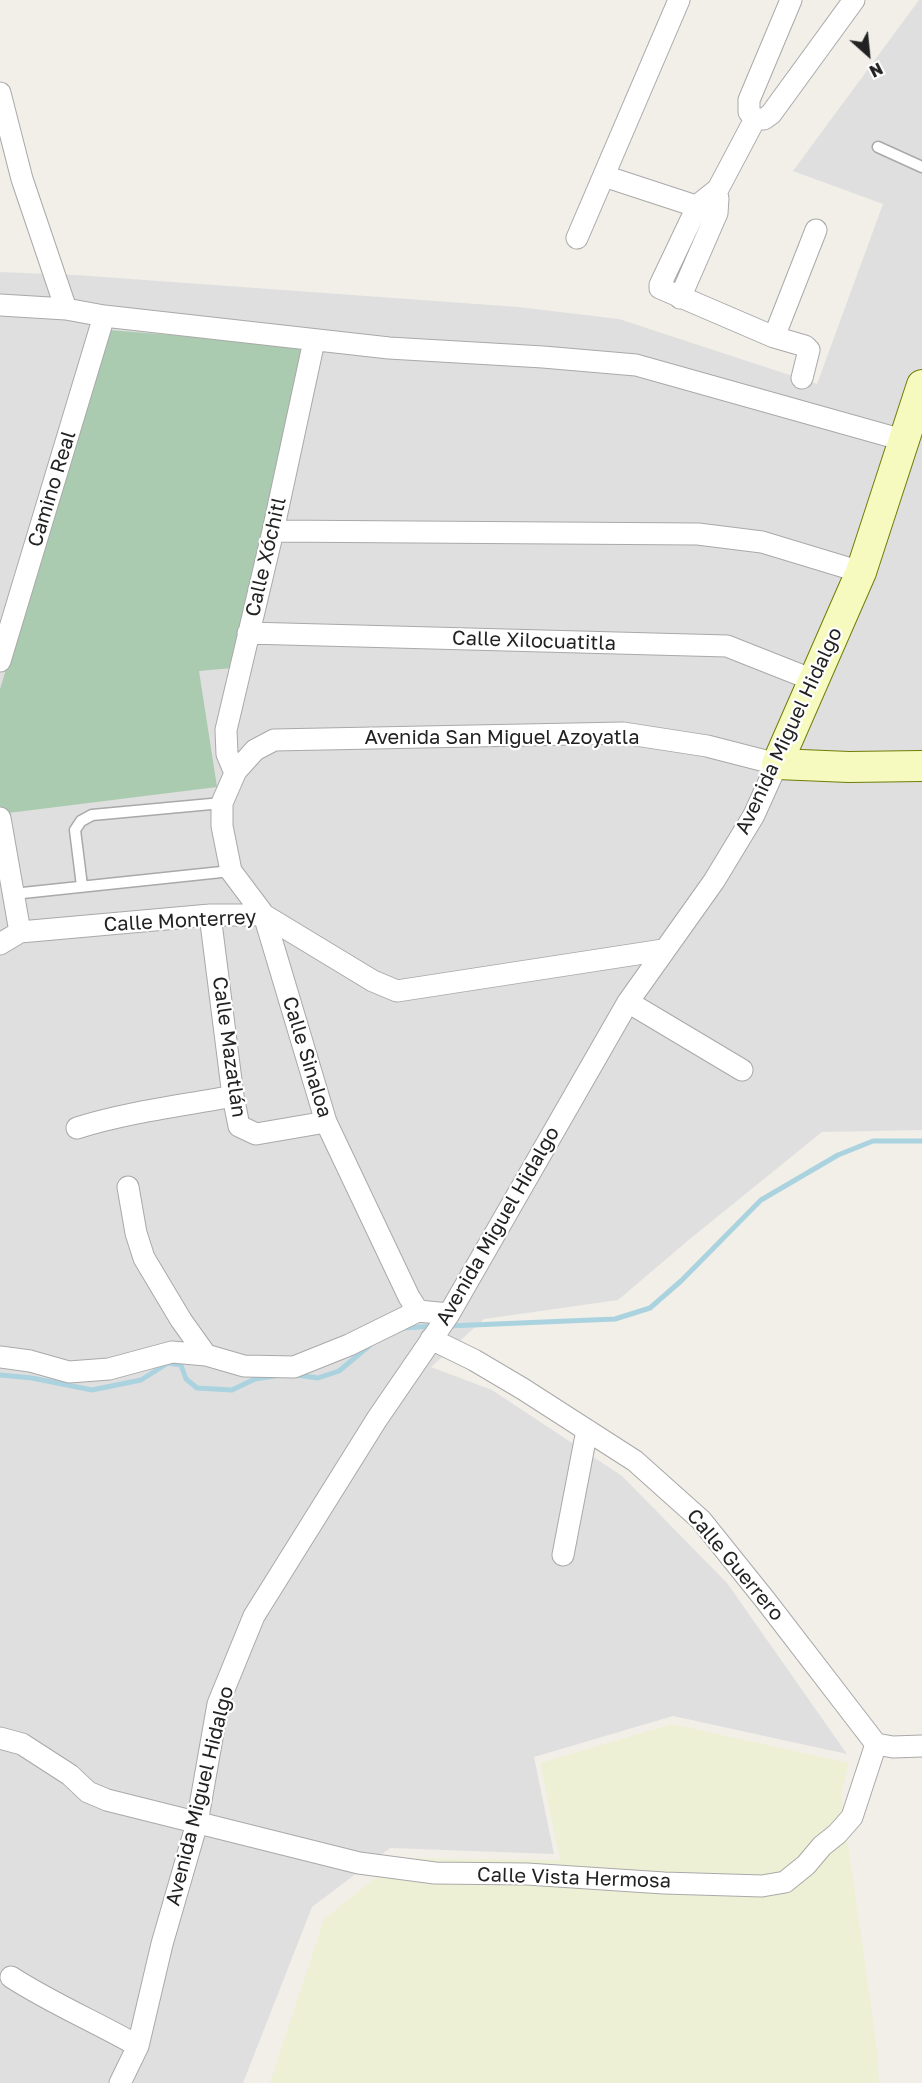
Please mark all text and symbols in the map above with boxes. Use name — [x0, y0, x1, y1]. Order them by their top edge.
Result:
north arrow — [838, 24, 898, 84]
text: N — [866, 58, 886, 82]
street label: Camino Real — [23, 428, 81, 550]
street label: Calle Xóchitl — [241, 495, 291, 619]
street label: Avenida Miguel Hidalgo — [730, 624, 848, 838]
street label: Calle Xilocuatitla — [452, 626, 616, 656]
street label: Avenida San Miguel Azoyatla — [364, 726, 640, 750]
street label: Calle Monterrey — [103, 905, 257, 937]
street label: Calle Mazatlán — [207, 975, 251, 1119]
street label: Calle Sinaloa — [277, 994, 337, 1120]
street label: Avenida Miguel Hidalgo — [431, 1122, 565, 1330]
street label: Calle Guerrero — [681, 1504, 789, 1626]
street label: Avenida Miguel Hidalgo — [161, 1684, 239, 1908]
street label: Calle Vista Hermosa — [477, 1863, 671, 1893]

